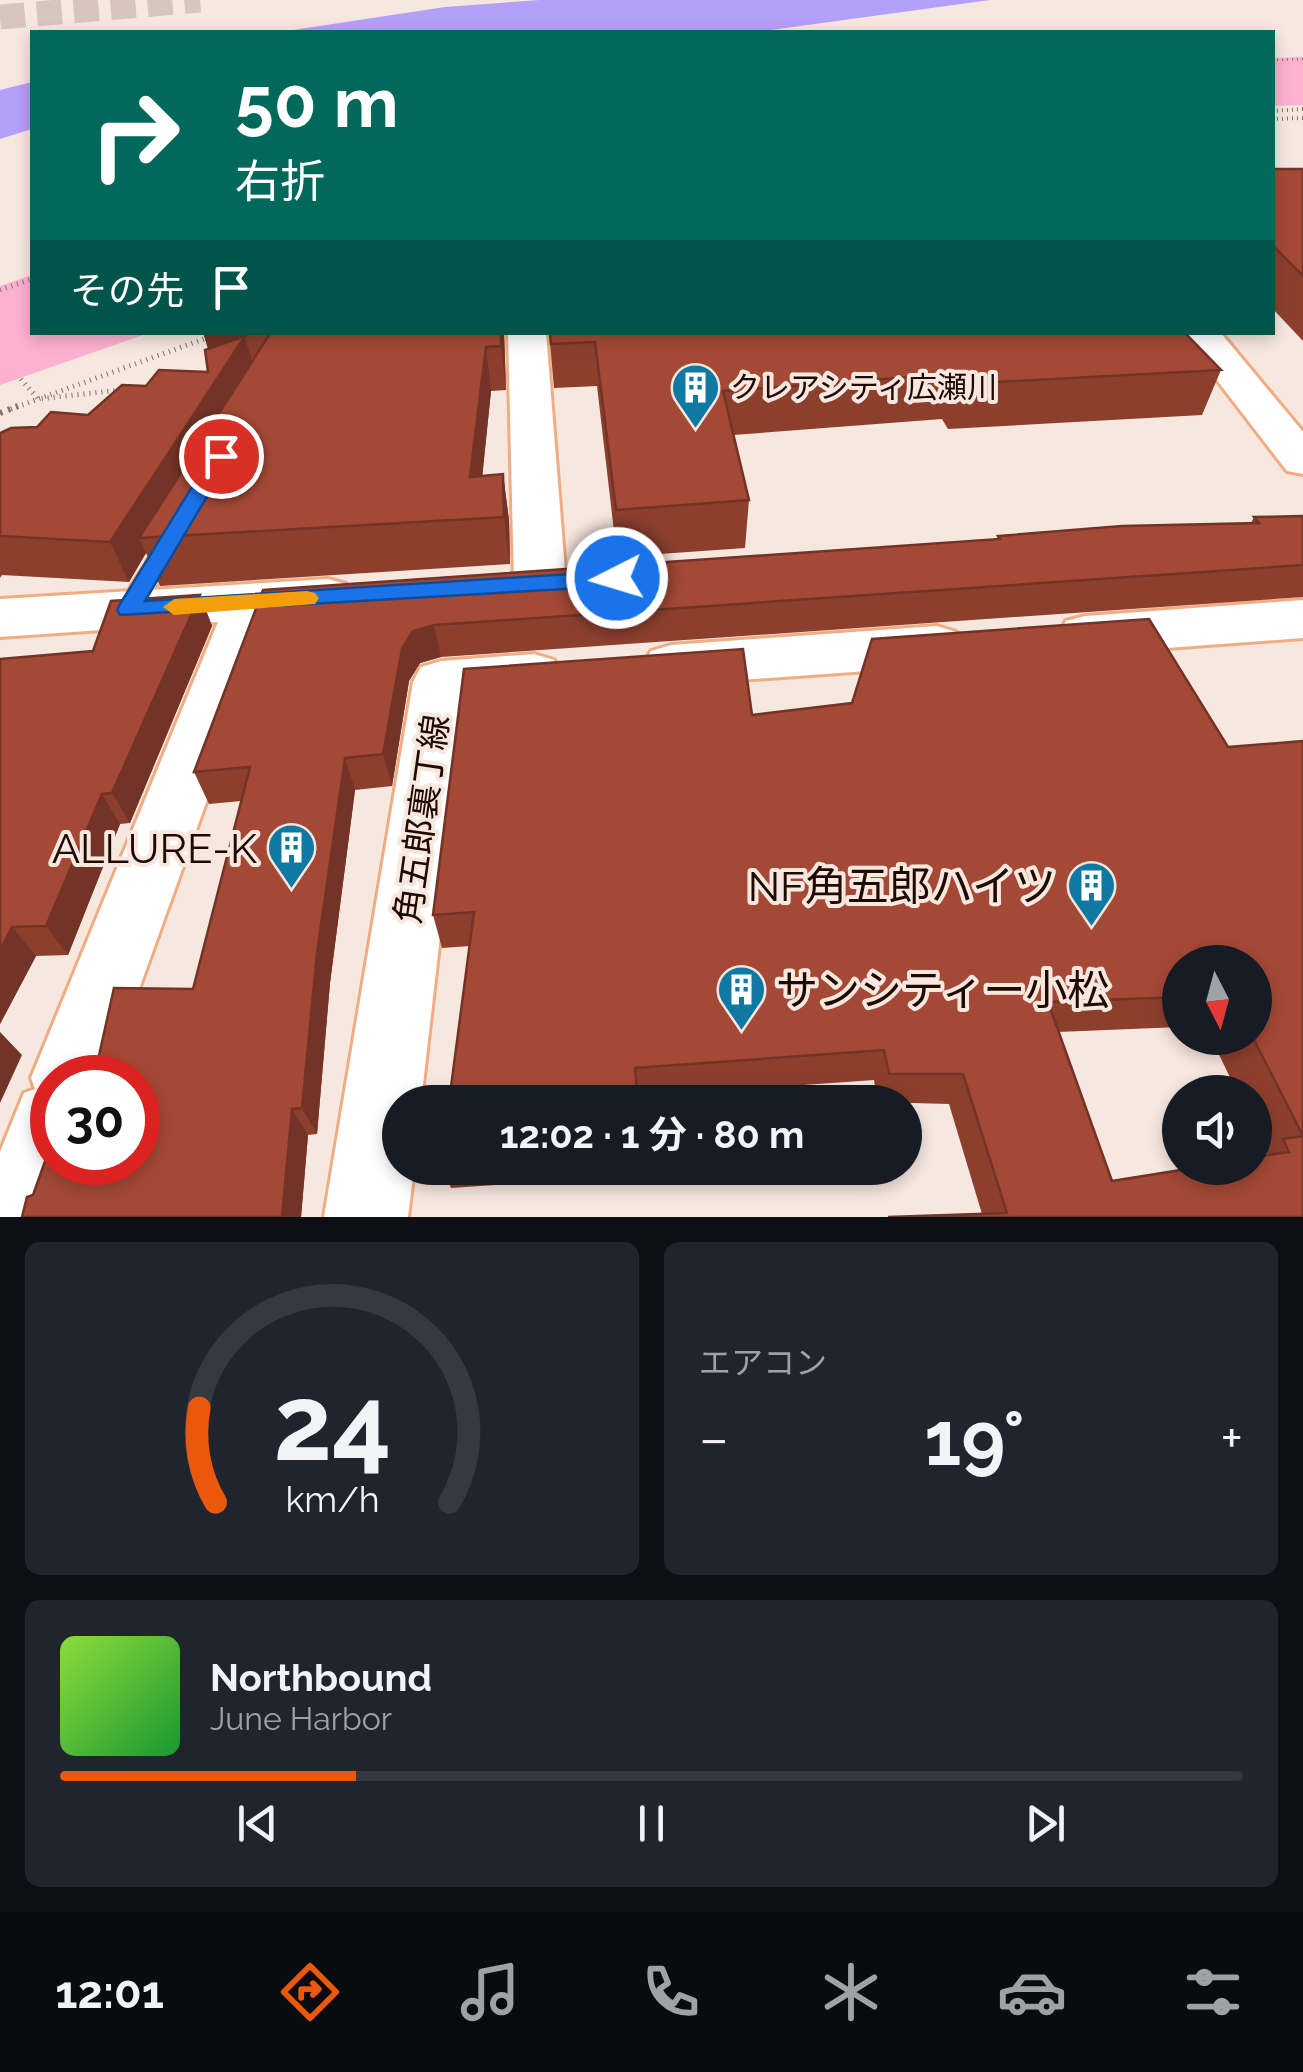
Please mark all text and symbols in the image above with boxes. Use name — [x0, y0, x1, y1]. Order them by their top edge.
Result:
text: 50 m — [235, 61, 399, 143]
icon: right — [70, 70, 200, 200]
text: 右折 — [235, 155, 325, 208]
icon: arrive — [204, 260, 259, 315]
text: その先 — [70, 268, 184, 313]
building icon: クレアシティ広瀬川 — [669, 362, 721, 430]
place label: クレアシティ広瀬川 — [730, 370, 997, 405]
pin — [179, 414, 264, 499]
icon: arrive — [194, 429, 249, 484]
position arrow — [565, 526, 669, 630]
street label: 角五郎裏丁線 — [387, 712, 456, 926]
building icon: ALLURE-K — [266, 822, 318, 890]
place label: ALLURE-K — [52, 824, 257, 873]
building icon: NF角五郎ハイツ — [1065, 860, 1117, 928]
place label: NF角五郎ハイツ — [748, 862, 1056, 911]
north arrow — [1162, 945, 1272, 1055]
map controls — [1162, 945, 1272, 1185]
building icon: サンシティー小松 — [715, 964, 767, 1032]
place label: サンシティー小松 — [776, 966, 1109, 1015]
speed limit sign: 30 — [30, 1055, 160, 1185]
button: sound — [1162, 1075, 1272, 1185]
text: 12:02 · 1 分 · 80 m — [500, 1112, 804, 1157]
text: エアコン — [699, 1344, 827, 1381]
text: 24 — [273, 1362, 391, 1484]
text: 19° — [924, 1394, 1025, 1483]
text: − — [699, 1406, 729, 1471]
text: + — [1220, 1406, 1243, 1471]
text: km/h — [285, 1478, 379, 1520]
text: Northbound — [210, 1655, 432, 1700]
text: June Harbor — [210, 1700, 392, 1737]
icon: previous — [230, 1796, 285, 1851]
icon: pause — [624, 1796, 679, 1851]
icon: next — [1018, 1796, 1073, 1851]
icon: directions — [275, 1957, 345, 2027]
icon: music — [455, 1957, 525, 2027]
icon: phone — [636, 1957, 706, 2027]
icon: climate — [816, 1957, 886, 2027]
icon: car — [997, 1957, 1067, 2027]
icon: filters — [1178, 1957, 1248, 2027]
text: 12:01 — [55, 1966, 164, 2019]

